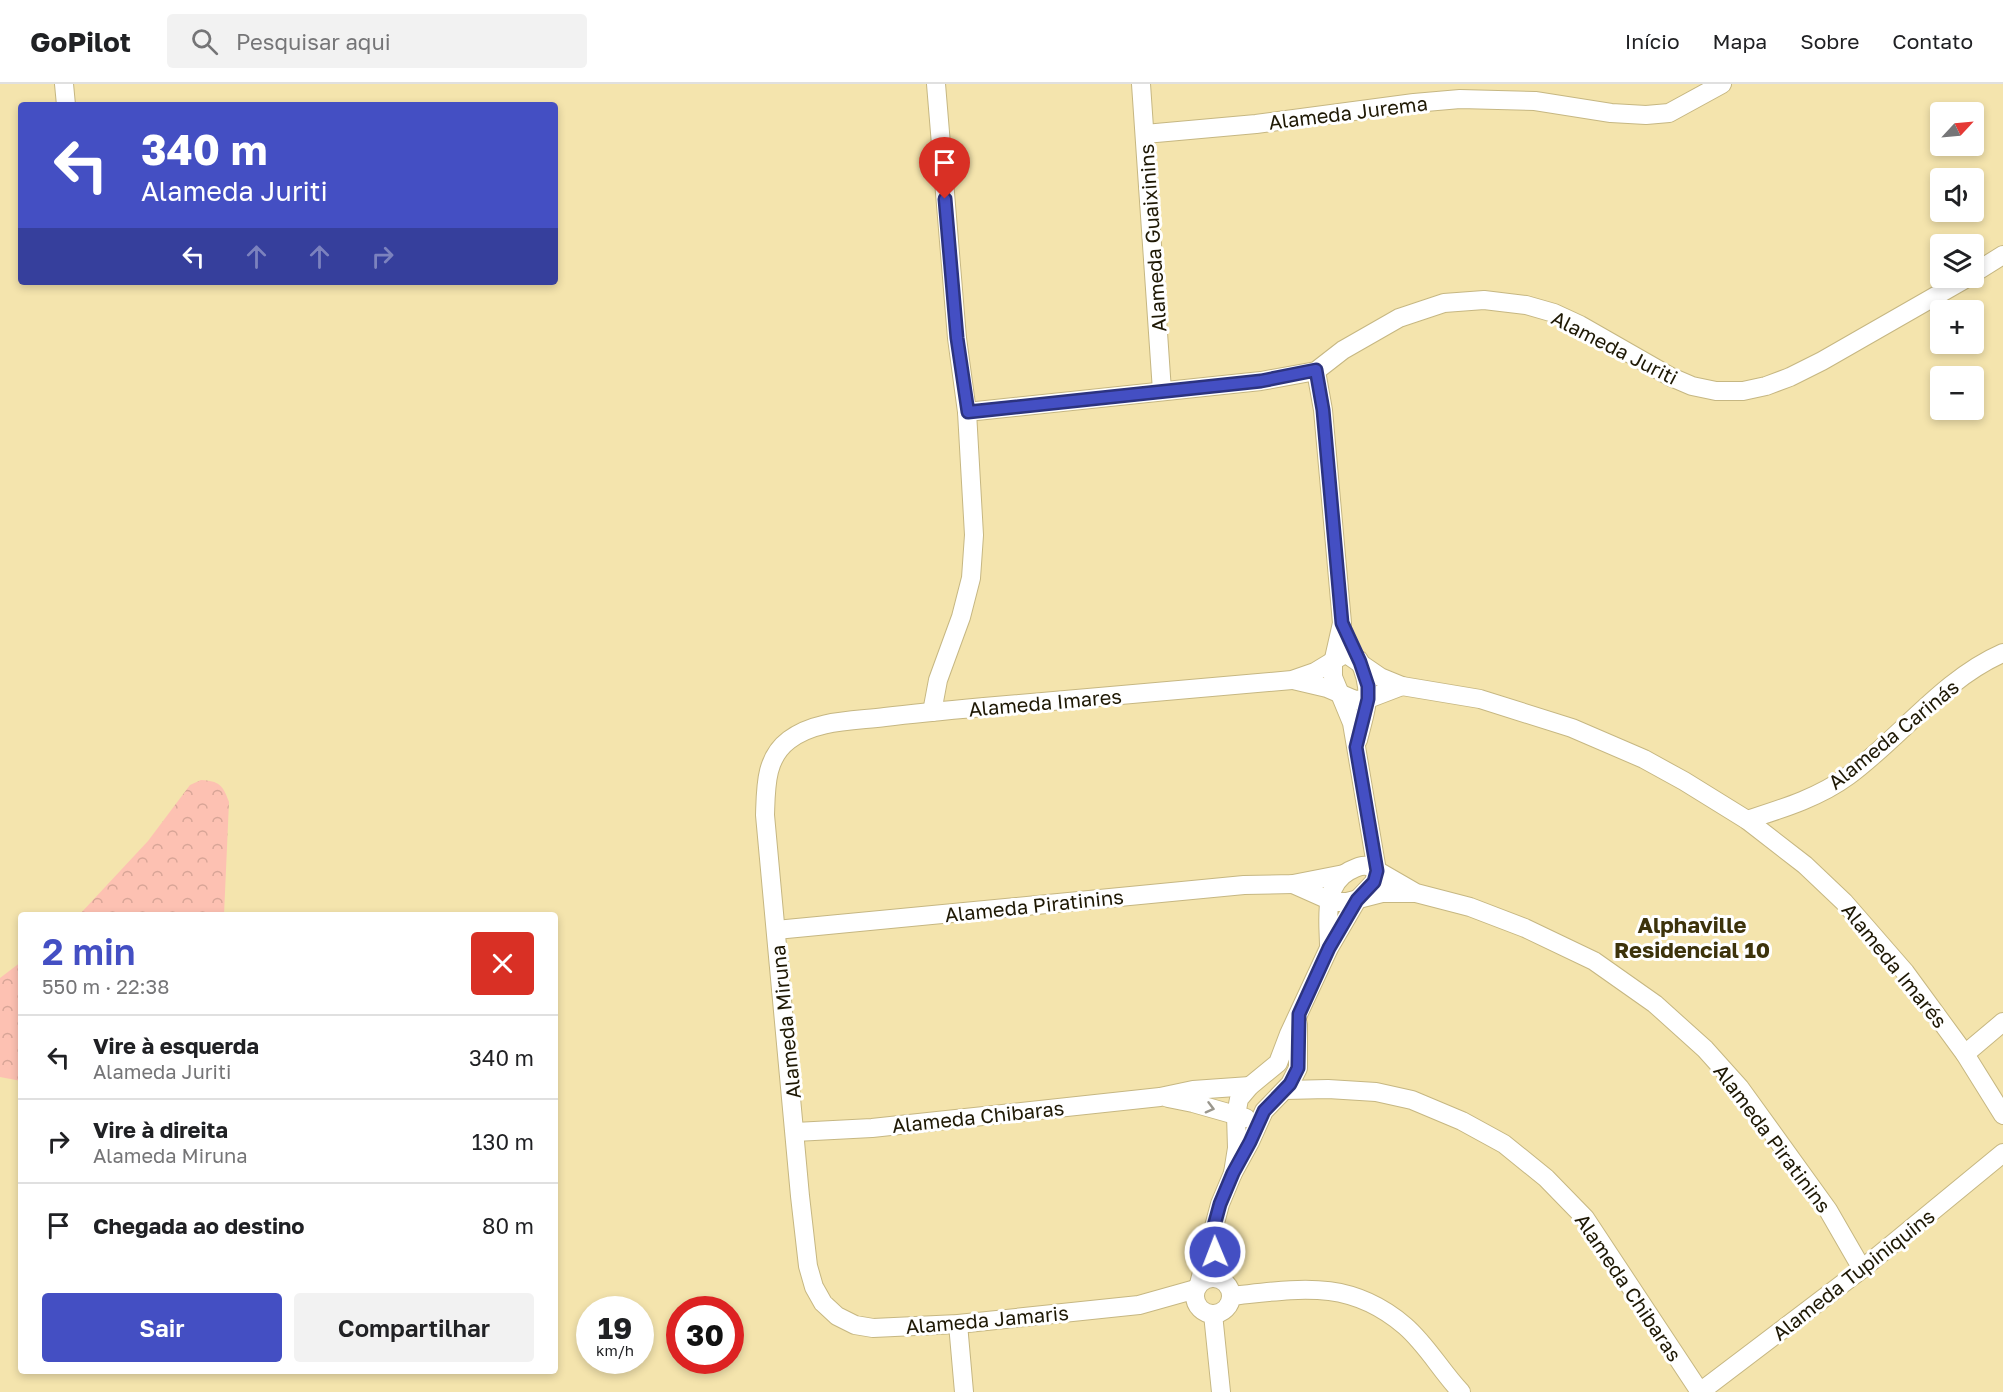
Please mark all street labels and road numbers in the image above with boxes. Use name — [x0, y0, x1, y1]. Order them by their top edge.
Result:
street label: Alameda Jurema — [1267, 90, 1429, 134]
street label: Alameda Guaixinins — [1133, 143, 1171, 333]
street label: Alameda Juriti — [1548, 305, 1682, 389]
street label: Alameda Carinás — [1823, 674, 1963, 794]
street label: Alameda Imares — [967, 683, 1123, 721]
street label: Alameda Piratinins — [943, 884, 1125, 926]
street label: Alameda Imarés — [1837, 898, 1953, 1032]
street label: Alameda Miruna — [765, 944, 805, 1100]
street label: Alameda Piratinins — [1709, 1059, 1837, 1217]
street label: Alameda Chibaras — [891, 1095, 1065, 1137]
street label: Alameda Tupiniquins — [1767, 1203, 1939, 1345]
street label: Alameda Chibaras — [1571, 1209, 1687, 1365]
street label: Alameda Jamaris — [904, 1300, 1070, 1338]

